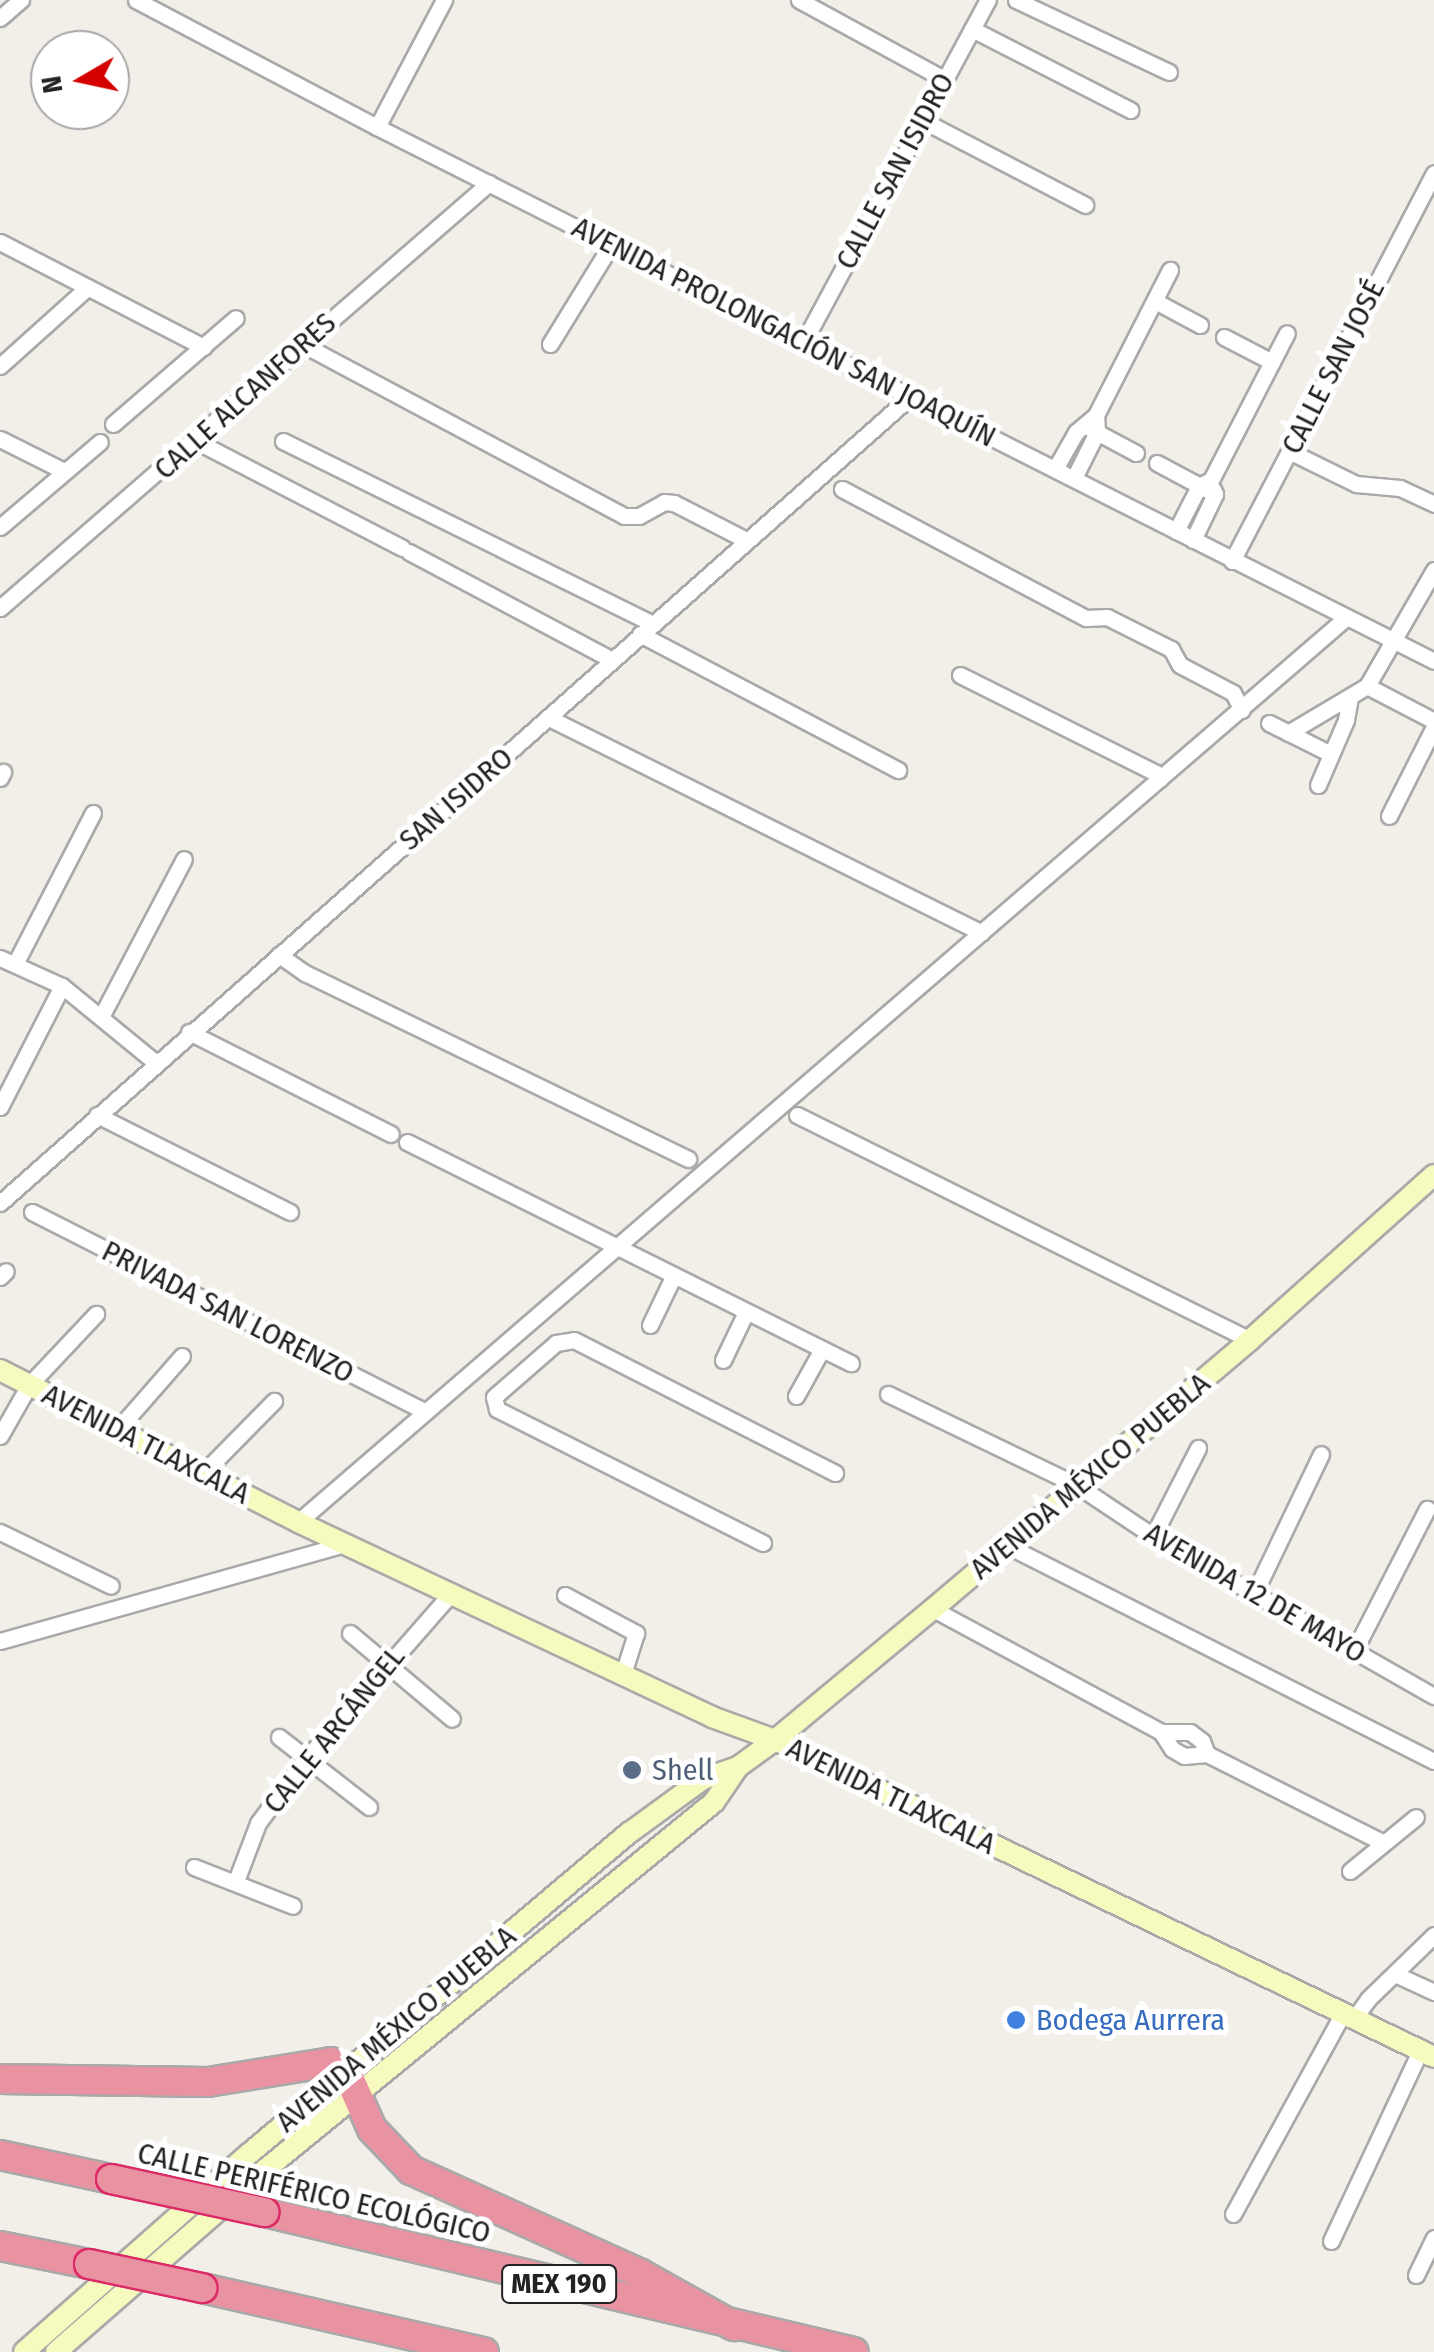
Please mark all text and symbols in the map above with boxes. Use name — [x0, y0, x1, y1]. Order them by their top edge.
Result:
north arrow — [30, 30, 130, 130]
street label: CALLE SAN ISIDRO — [828, 67, 962, 275]
text: N — [34, 74, 69, 95]
street label: AVENIDA PROLONGACIÓN SAN JOAQUÍN — [566, 209, 1002, 455]
street label: CALLE SAN JOSÉ — [1274, 274, 1392, 460]
street label: CALLE ALCANFORES — [147, 305, 343, 487]
street label: SAN ISIDRO — [392, 740, 520, 858]
street label: PRIVADA SAN LORENZO — [96, 1233, 360, 1391]
street label: AVENIDA MÉXICO PUEBLA — [963, 1365, 1217, 1587]
street label: AVENIDA TLAXCALA — [36, 1376, 256, 1512]
street label: AVENIDA 12 DE MAYO — [1138, 1515, 1372, 1671]
street label: CALLE ARCÁNGEL — [256, 1639, 412, 1821]
street label: AVENIDA TLAXCALA — [781, 1730, 1001, 1862]
place label: Shell — [652, 1752, 713, 1788]
marker: Shell — [621, 1759, 643, 1781]
street label: AVENIDA MÉXICO PUEBLA — [269, 1918, 523, 2140]
place label: Bodega Aurrera — [1036, 2002, 1225, 2038]
marker: Bodega Aurrera — [1005, 2009, 1027, 2031]
street label: CALLE PERIFÉRICO ECOLÓGICO — [134, 2135, 494, 2251]
road number: MEX 190 — [499, 2261, 619, 2307]

